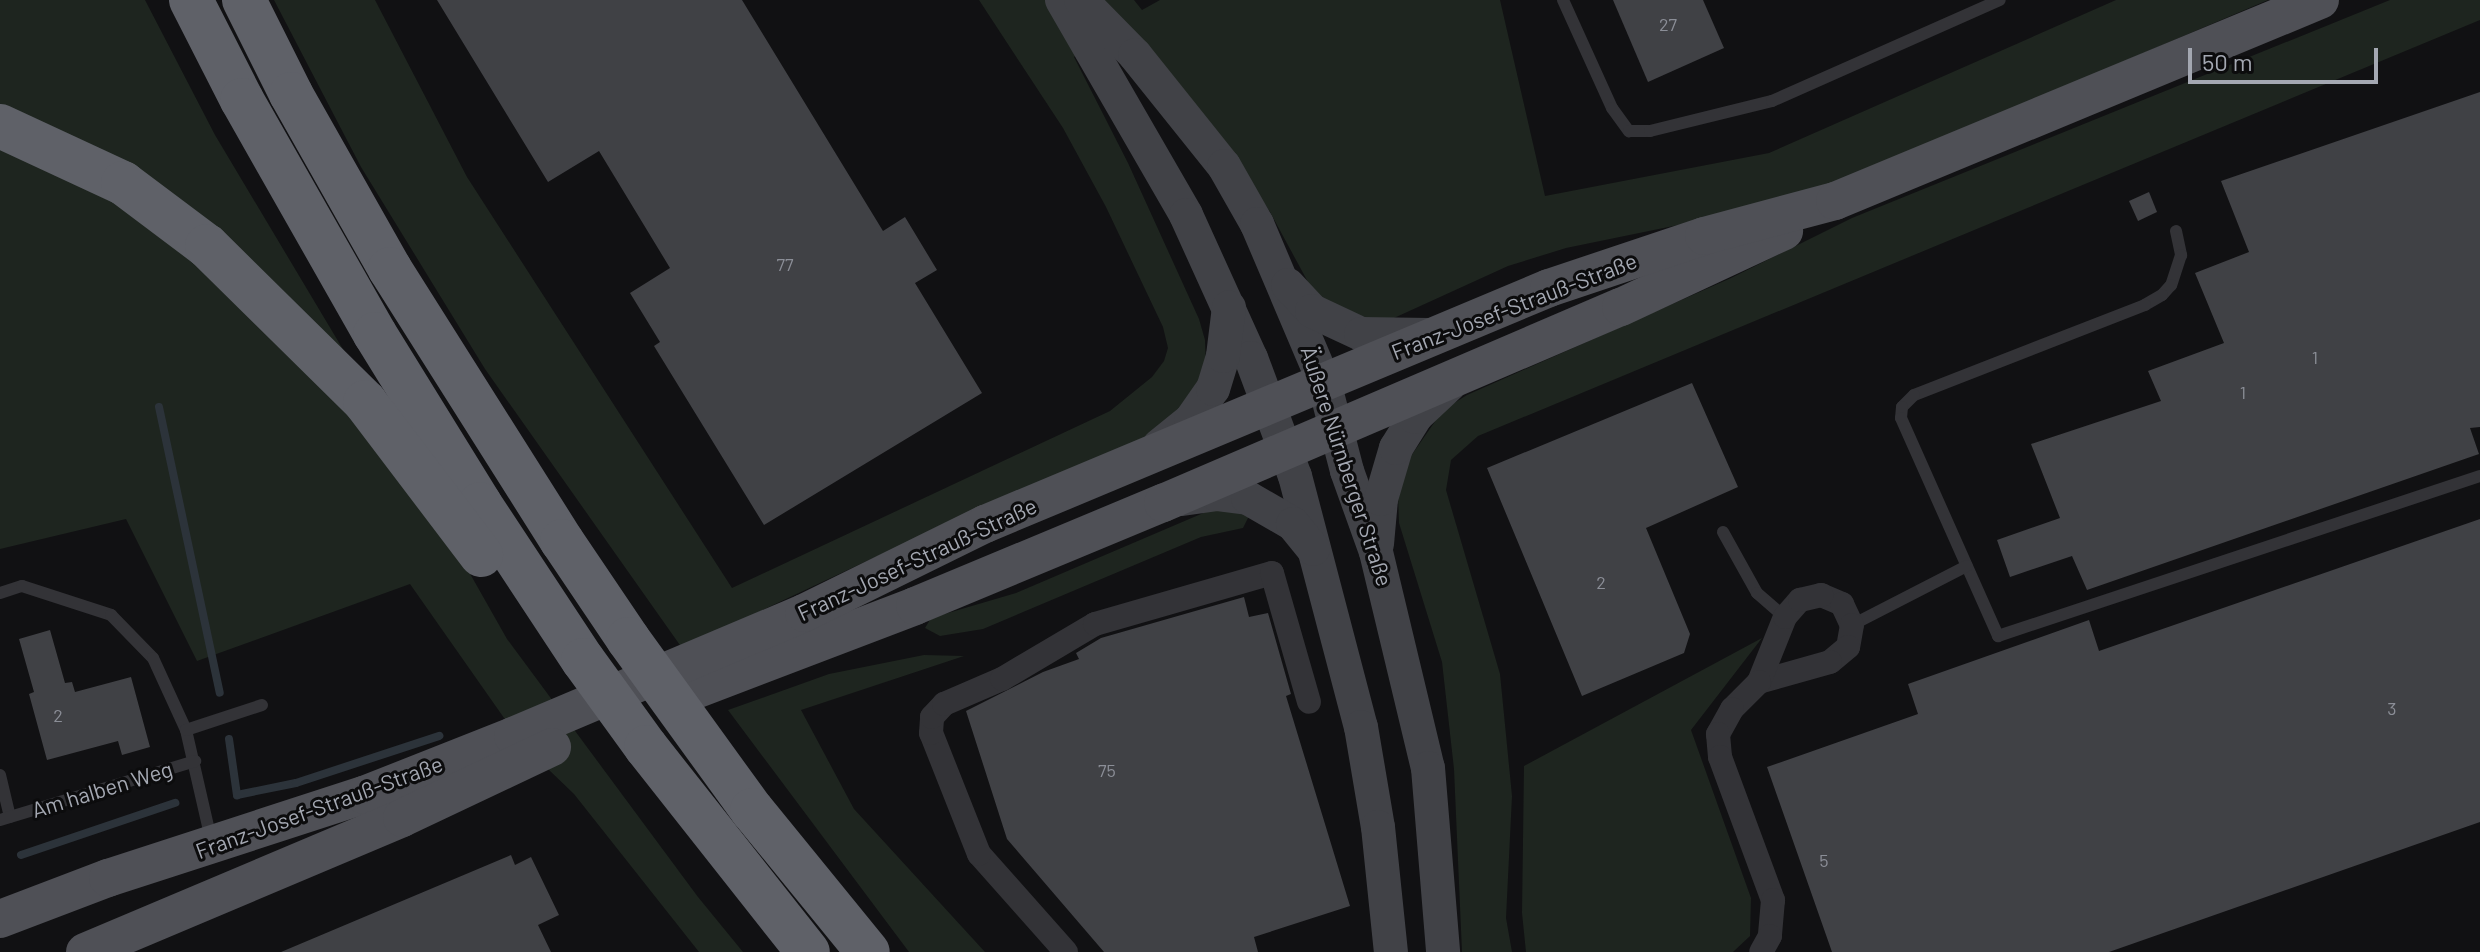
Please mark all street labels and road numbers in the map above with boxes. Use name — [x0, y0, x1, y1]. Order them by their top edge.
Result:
street label: Franz-Josef-Strauß-Straße — [1387, 247, 1641, 365]
street label: Äußere Nürnberger Straße — [1296, 343, 1398, 589]
street label: Franz-Josef-Strauß-Straße — [793, 492, 1041, 626]
street label: Franz-Josef-Strauß-Straße — [192, 750, 446, 864]
street label: Am halben Weg — [28, 755, 176, 823]

